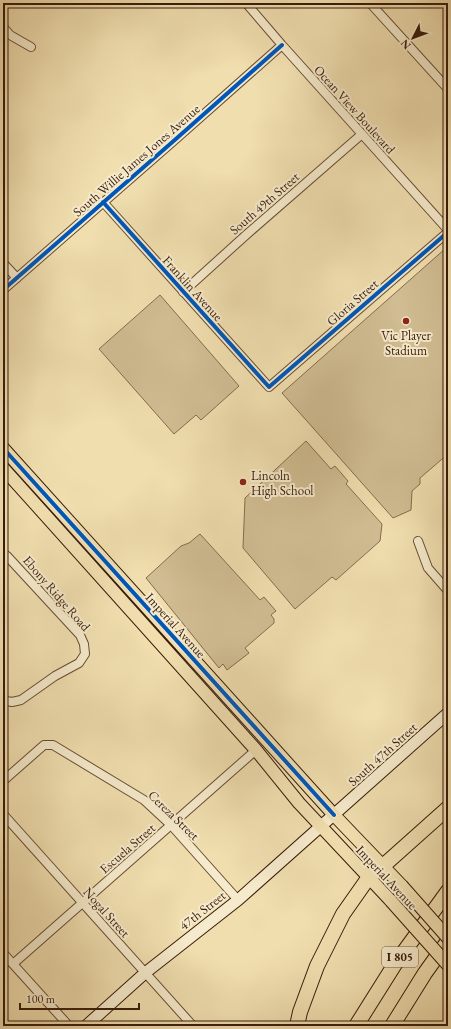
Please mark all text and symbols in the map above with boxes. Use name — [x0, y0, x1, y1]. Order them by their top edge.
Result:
north arrow — [393, 18, 433, 58]
text: N — [397, 37, 414, 53]
street label: Ocean View Boulevard — [310, 61, 399, 158]
street label: South Willie James Jones Avenue — [69, 100, 203, 220]
street label: South 49th Street — [226, 168, 303, 238]
street label: Franklin Avenue — [159, 252, 226, 325]
street label: Gloria Street — [323, 275, 382, 329]
marker: Vic Player Stadium — [401, 316, 411, 326]
place label: Vic Player Stadium — [381, 327, 432, 359]
place label: Lincoln High School — [251, 467, 314, 499]
marker: Lincoln High School — [238, 477, 248, 487]
street label: Ebony Ridge Road — [19, 552, 94, 635]
street label: Imperial Avenue — [142, 589, 209, 662]
street label: South 47th Street — [344, 719, 420, 790]
street label: Cereza Street — [144, 787, 203, 844]
street label: Escuela Street — [96, 820, 159, 877]
street label: Imperial Avenue — [352, 842, 421, 913]
street label: Nogal Street — [80, 884, 134, 941]
street label: 47th Street — [176, 887, 229, 934]
road number: I 805 — [382, 947, 418, 967]
scale bar — [20, 985, 139, 1011]
text: 100 m — [26, 991, 56, 1007]

